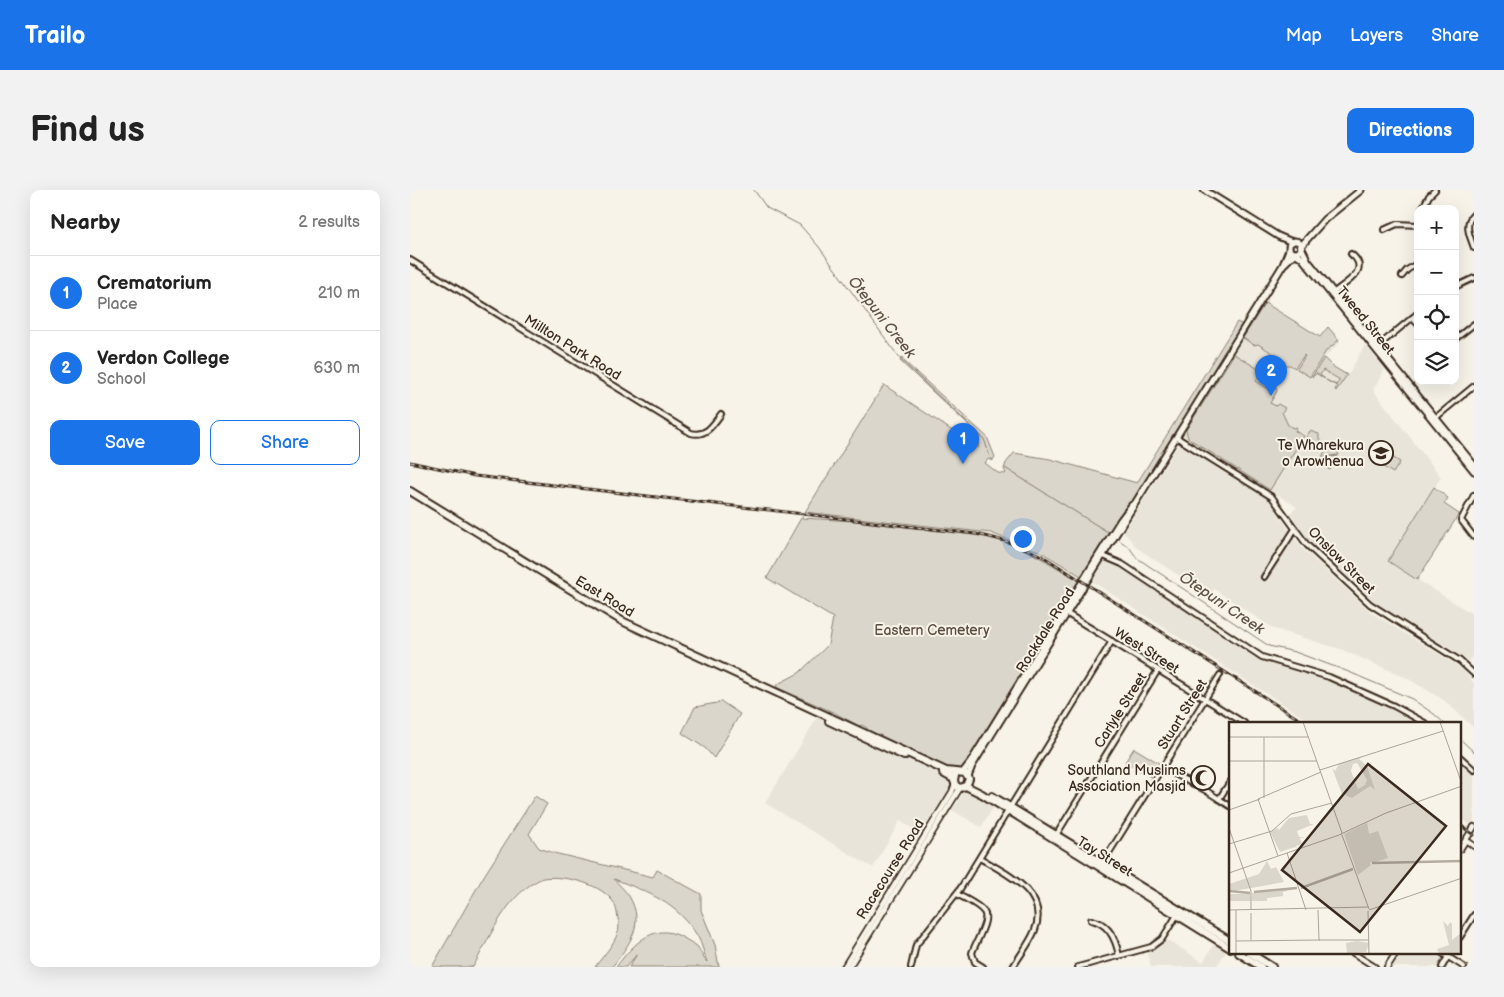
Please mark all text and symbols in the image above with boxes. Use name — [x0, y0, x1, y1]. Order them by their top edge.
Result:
text: Trailo — [25, 21, 85, 50]
text: Map — [1286, 25, 1322, 46]
text: Layers — [1350, 25, 1403, 46]
text: Share — [1431, 25, 1479, 46]
button: Directions — [1347, 108, 1474, 153]
text: Find us — [30, 109, 145, 152]
map controls — [1414, 205, 1459, 385]
button: + — [1414, 205, 1459, 250]
text: Nearby — [50, 210, 120, 235]
text: 2 results — [298, 213, 360, 232]
button: − — [1414, 250, 1459, 295]
text: Crematorium — [97, 272, 212, 295]
water label: Ōtepuni Creek — [844, 273, 920, 363]
street label: Tweed Street — [1333, 283, 1399, 358]
text: 1 — [63, 284, 69, 303]
text: 210 m — [318, 284, 360, 303]
text: Place — [97, 295, 138, 314]
button: locate — [1414, 295, 1459, 340]
street label: Millton Park Road — [521, 311, 624, 384]
button: layers — [1414, 340, 1459, 385]
text: Verdon College — [97, 347, 229, 370]
pin: 2 — [1255, 355, 1287, 396]
text: 2 — [61, 359, 71, 378]
text: 630 m — [313, 359, 360, 378]
text: School — [97, 370, 146, 389]
button: Save — [50, 420, 200, 465]
button: Share — [210, 420, 360, 465]
pin: 1 — [947, 423, 979, 464]
place label: Te Wharekura o Arowhenua — [1277, 437, 1364, 470]
school or university icon: Te Wharekura o Arowhenua — [1368, 440, 1394, 466]
street label: Onslow Street — [1305, 523, 1379, 598]
your location — [1010, 526, 1036, 552]
water label: Ōtepuni Creek — [1176, 568, 1268, 639]
street label: East Road — [572, 572, 637, 621]
street label: Rockdale Road — [1013, 585, 1078, 676]
park label: Eastern Cemetery — [874, 622, 990, 639]
street label: West Street — [1111, 624, 1183, 677]
street label: Carlyle Street — [1091, 669, 1151, 751]
street label: Stuart Street — [1154, 675, 1211, 753]
inset map — [1229, 722, 1462, 954]
place label: Southland Muslims Association Masjid — [1068, 762, 1186, 795]
mosque icon: Southland Muslims Association Masjid — [1190, 765, 1216, 791]
street label: Racecourse Road — [853, 816, 928, 922]
street label: Tay Street — [1074, 833, 1136, 880]

